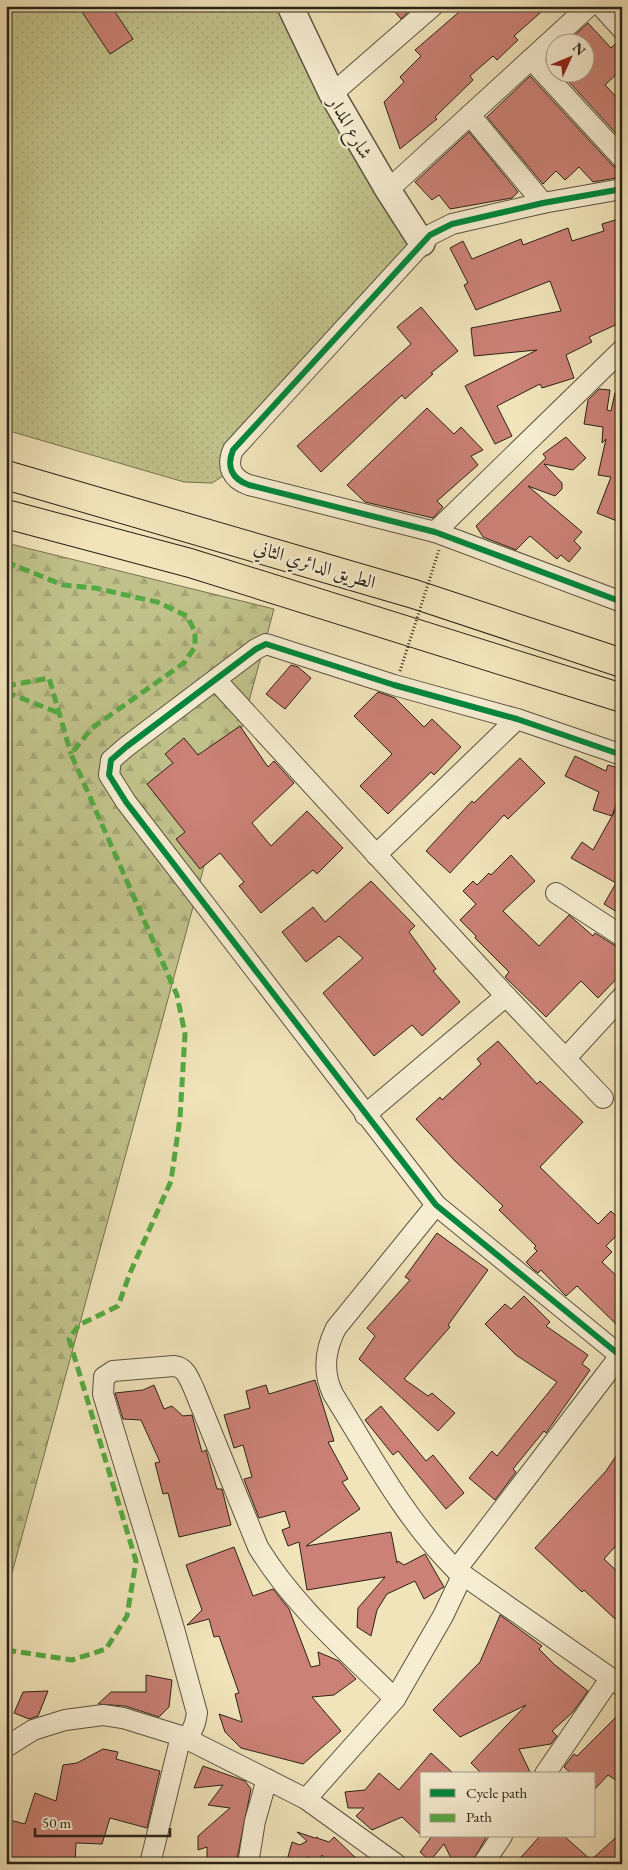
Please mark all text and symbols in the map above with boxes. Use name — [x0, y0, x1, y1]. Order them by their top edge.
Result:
north arrow — [546, 32, 596, 82]
text: N — [569, 39, 590, 60]
street label: شارع المدار — [319, 90, 378, 165]
street label: الطريق الدائري الثاني — [250, 534, 379, 598]
legend — [420, 1772, 596, 1838]
text: Cycle path — [466, 1783, 528, 1802]
scale bar — [35, 1805, 170, 1837]
text: Path — [466, 1807, 492, 1826]
text: 50 m — [42, 1813, 71, 1832]

